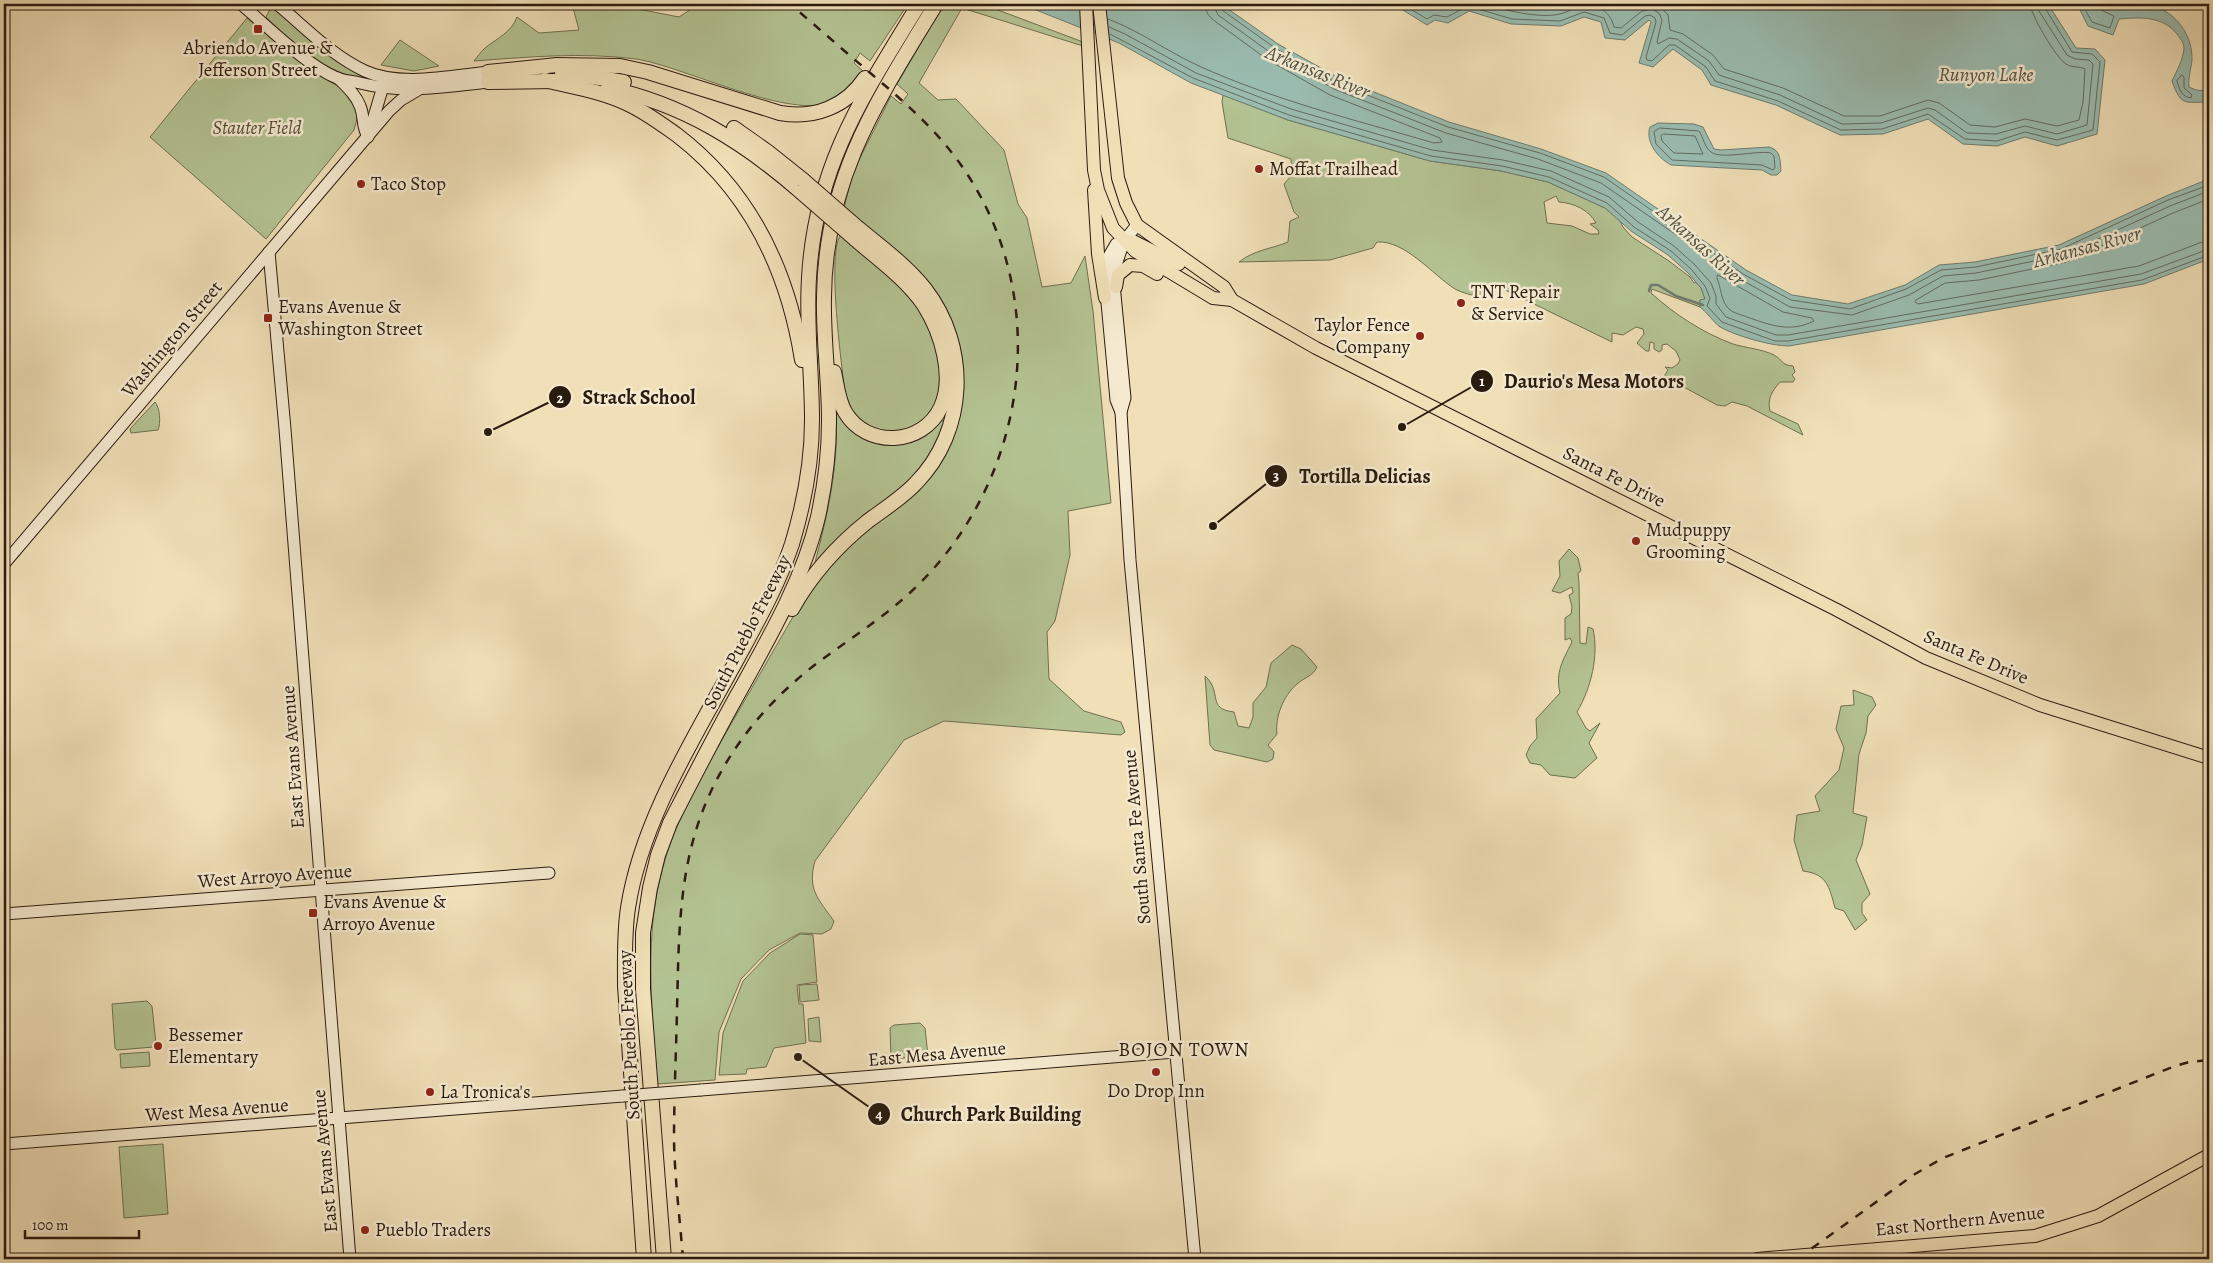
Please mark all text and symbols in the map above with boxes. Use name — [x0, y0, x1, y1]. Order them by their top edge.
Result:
marker: Abriendo Avenue & Jefferson Street — [252, 23, 264, 35]
place label: Abriendo Avenue & Jefferson Street — [183, 35, 333, 83]
water label: Arkansas River — [1261, 38, 1375, 106]
water label: Runyon Lake — [1939, 61, 2033, 88]
park label: Stauter Field — [212, 115, 302, 141]
place label: Moffat Trailhead — [1269, 156, 1399, 182]
marker: Moffat Trailhead — [1253, 163, 1265, 175]
place label: Taco Stop — [371, 171, 446, 197]
marker: Taco Stop — [355, 178, 367, 190]
water label: Arkansas River — [1650, 197, 1752, 293]
water label: Arkansas River — [2029, 219, 2145, 275]
street label: Washington Street — [115, 275, 228, 404]
place label: TNT Repair & Service — [1471, 279, 1560, 327]
place label: Evans Avenue & Washington Street — [277, 294, 423, 342]
marker: TNT Repair & Service — [1455, 297, 1467, 309]
marker: Evans Avenue & Washington Street — [262, 312, 274, 324]
place label: Taylor Fence Company — [1314, 312, 1411, 360]
marker: Taylor Fence Company — [1414, 330, 1426, 342]
callout: Daurio's Mesa Motors — [1469, 363, 1694, 398]
text: Daurio's Mesa Motors — [1504, 368, 1684, 395]
text: 1 — [1479, 371, 1485, 391]
callout: Strack School — [547, 380, 706, 415]
text: Strack School — [582, 384, 696, 411]
text: 2 — [556, 388, 564, 408]
street label: Santa Fe Drive — [1558, 440, 1670, 514]
callout: Tortilla Delicias — [1264, 458, 1440, 493]
text: Tortilla Delicias — [1299, 463, 1431, 490]
text: 3 — [1273, 466, 1279, 486]
place label: Mudpuppy Grooming — [1646, 517, 1731, 565]
marker: Mudpuppy Grooming — [1630, 535, 1642, 547]
street label: South Pueblo Freeway — [697, 550, 797, 714]
street label: Santa Fe Drive — [1920, 623, 2032, 691]
street label: East Evans Avenue — [275, 685, 311, 829]
street label: South Santa Fe Avenue — [1116, 749, 1158, 925]
street label: West Arroyo Avenue — [196, 858, 353, 894]
place label: Evans Avenue & Arroyo Avenue — [322, 889, 447, 937]
marker: Evans Avenue & Arroyo Avenue — [307, 907, 319, 919]
street label: South Pueblo Freeway — [612, 949, 646, 1121]
place label: Bessemer Elementary — [168, 1022, 259, 1070]
street label: East Mesa Avenue — [867, 1035, 1007, 1073]
district label: BOJON TOWN — [1118, 1036, 1250, 1063]
marker: Bessemer Elementary — [152, 1040, 164, 1052]
marker: Do Drop Inn — [1150, 1066, 1162, 1078]
place label: Do Drop Inn — [1107, 1078, 1205, 1104]
place label: La Tronica's — [440, 1079, 531, 1105]
marker: La Tronica's — [424, 1086, 436, 1098]
street label: East Evans Avenue — [306, 1088, 344, 1234]
street label: West Mesa Avenue — [144, 1092, 289, 1128]
callout: Church Park Building — [866, 1097, 1091, 1132]
text: Church Park Building — [901, 1101, 1082, 1128]
text: 4 — [875, 1104, 883, 1124]
street label: East Northern Avenue — [1874, 1199, 2046, 1243]
scale bar — [25, 1208, 139, 1240]
text: 100 m — [32, 1215, 69, 1235]
place label: Pueblo Traders — [375, 1217, 491, 1243]
marker: Pueblo Traders — [359, 1224, 371, 1236]

